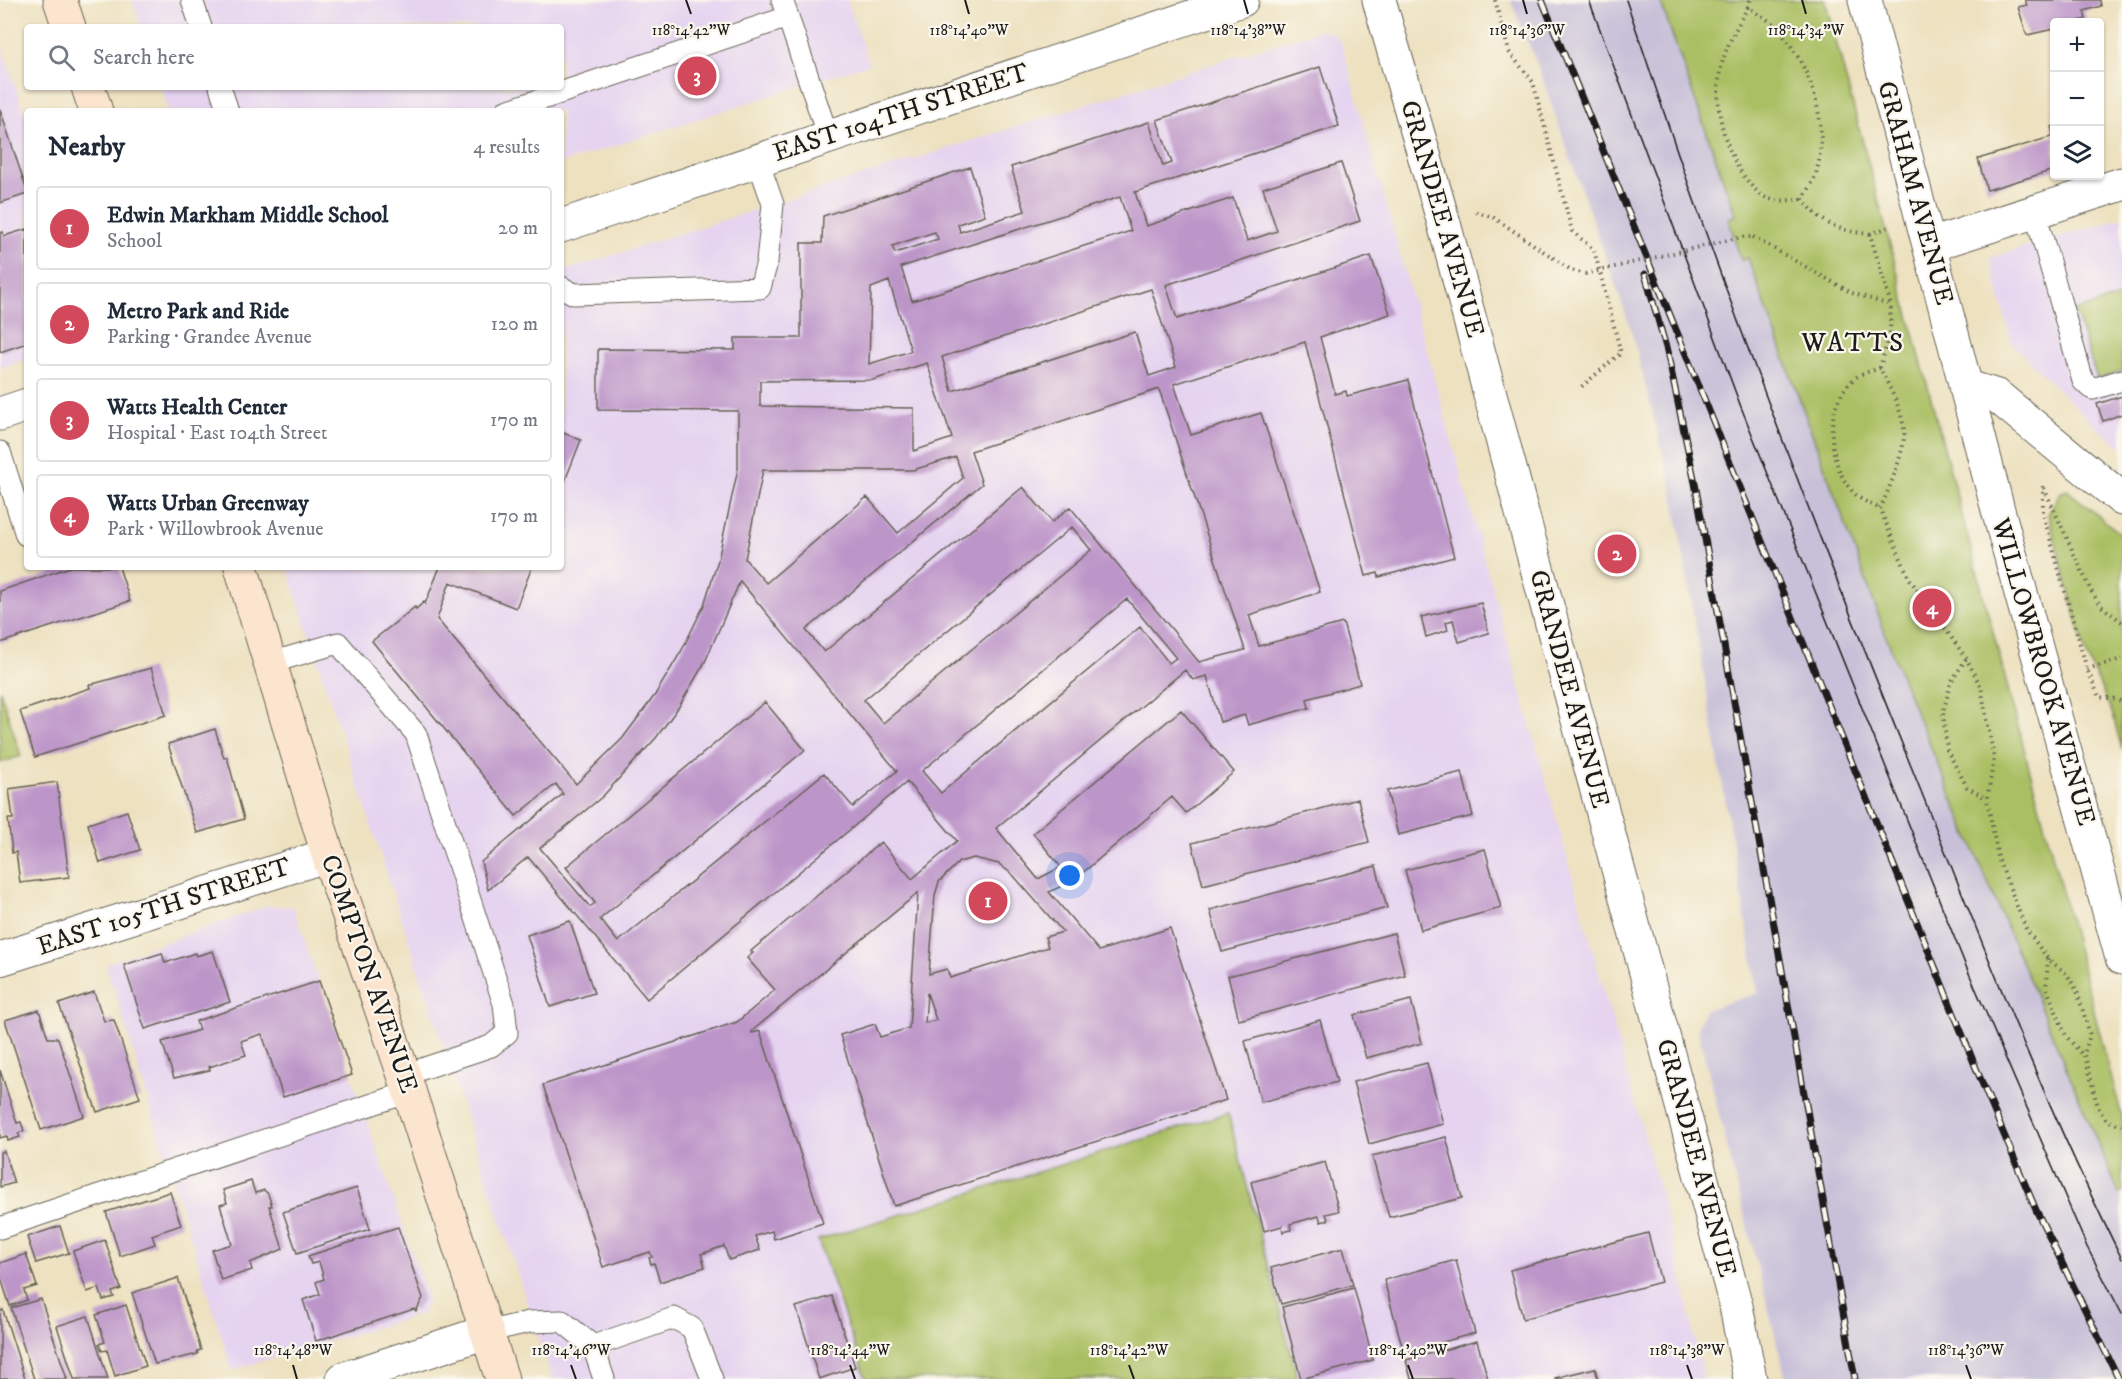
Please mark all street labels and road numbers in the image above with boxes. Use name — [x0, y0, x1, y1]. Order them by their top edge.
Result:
street label: EAST 104TH STREET — [769, 56, 1033, 170]
street label: GRAHAM AVENUE — [1869, 77, 1961, 309]
street label: GRANDEE AVENUE — [1392, 97, 1492, 341]
street label: WILLOWBROOK AVENUE — [1983, 514, 2103, 830]
street label: GRANDEE AVENUE — [1521, 566, 1617, 812]
street label: EAST 105TH STREET — [33, 850, 295, 964]
street label: COMPTON AVENUE — [313, 850, 425, 1098]
street label: GRANDEE AVENUE — [1648, 1035, 1744, 1281]

